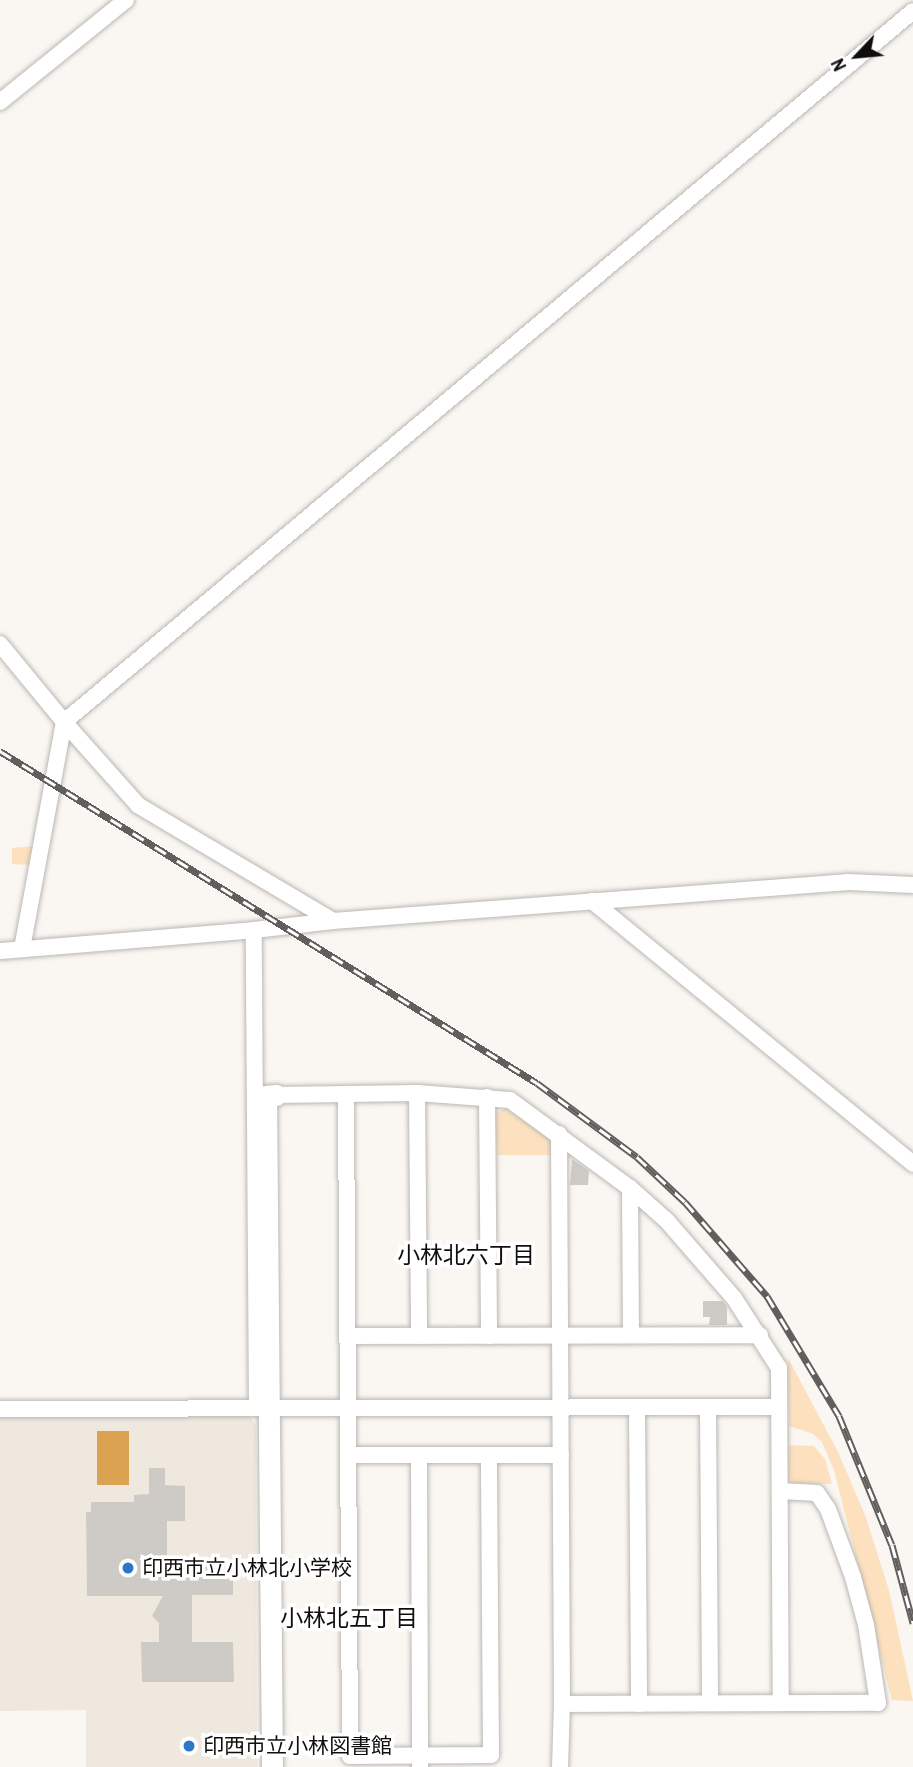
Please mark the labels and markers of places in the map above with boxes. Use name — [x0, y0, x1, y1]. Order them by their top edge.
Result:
place label: 印西市立小林北小学校 — [142, 1555, 352, 1581]
marker: 印西市立小林北小学校 — [120, 1560, 136, 1576]
place label: 印西市立小林図書館 — [203, 1733, 392, 1759]
marker: 印西市立小林図書館 — [181, 1738, 197, 1754]

